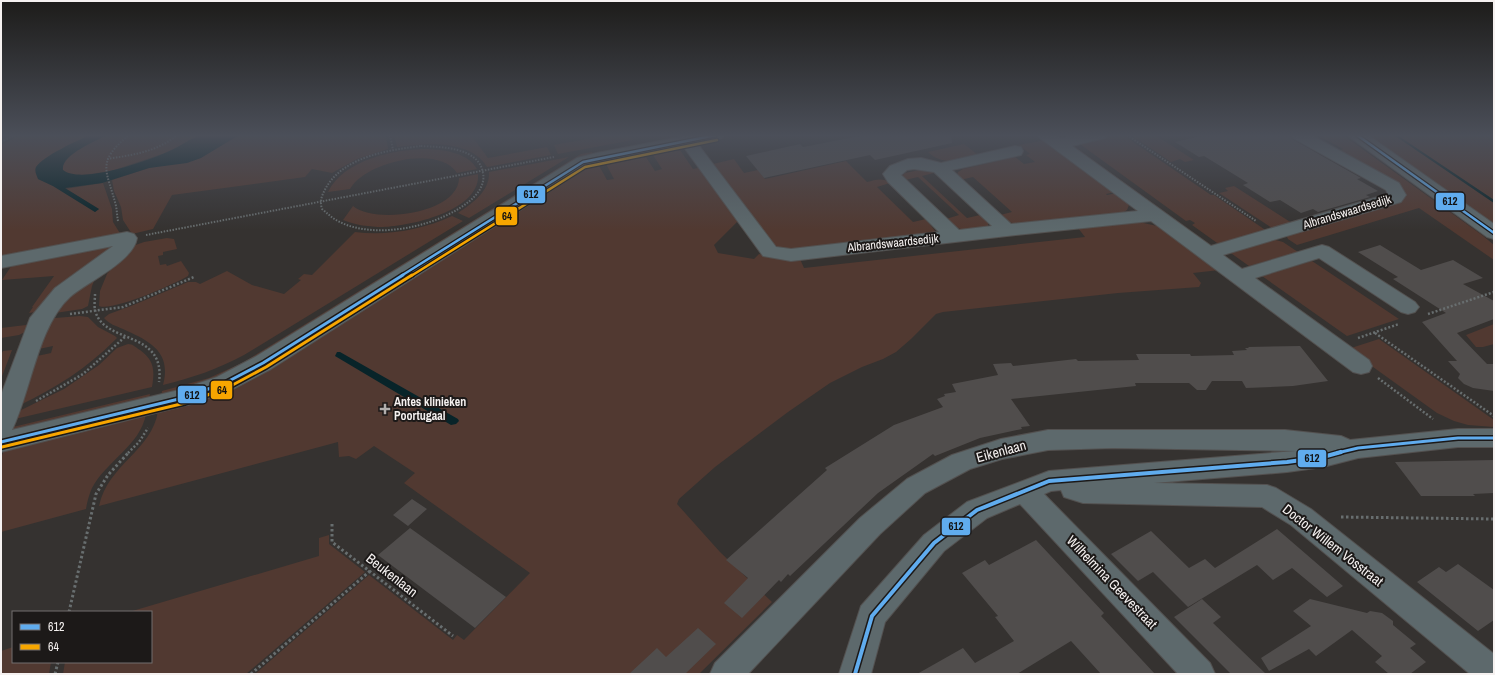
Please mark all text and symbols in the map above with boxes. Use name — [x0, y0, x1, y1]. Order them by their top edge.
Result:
line badge: 612 — [516, 185, 546, 204]
text: 612 — [523, 187, 539, 201]
street label: Albrandswaardsedijk — [1300, 191, 1393, 233]
line badge: 612 — [1435, 192, 1465, 211]
text: 612 — [1442, 194, 1458, 208]
line badge: 64 — [495, 206, 518, 226]
text: 64 — [502, 209, 512, 223]
street label: Albrandswaardsedijk — [846, 230, 939, 256]
line badge: 64 — [210, 380, 233, 400]
text: 64 — [217, 383, 227, 397]
line badge: 612 — [177, 385, 207, 404]
text: 612 — [184, 388, 200, 402]
place label: Antes klinieken Poortugaal — [394, 394, 466, 424]
marker: Antes klinieken Poortugaal — [379, 403, 391, 415]
street label: Eikenlaan — [974, 436, 1028, 466]
line badge: 612 — [1297, 449, 1327, 468]
text: 612 — [1304, 451, 1320, 465]
street label: Doctor Willem Vosstraat — [1279, 500, 1387, 590]
line badge: 612 — [941, 517, 971, 536]
text: 612 — [948, 519, 964, 533]
street label: Wilhelmina Geevestraat — [1063, 531, 1161, 633]
street label: Beukenlaan — [363, 549, 421, 601]
legend — [12, 611, 152, 663]
text: 612 — [48, 619, 64, 635]
text: 64 — [48, 639, 59, 655]

